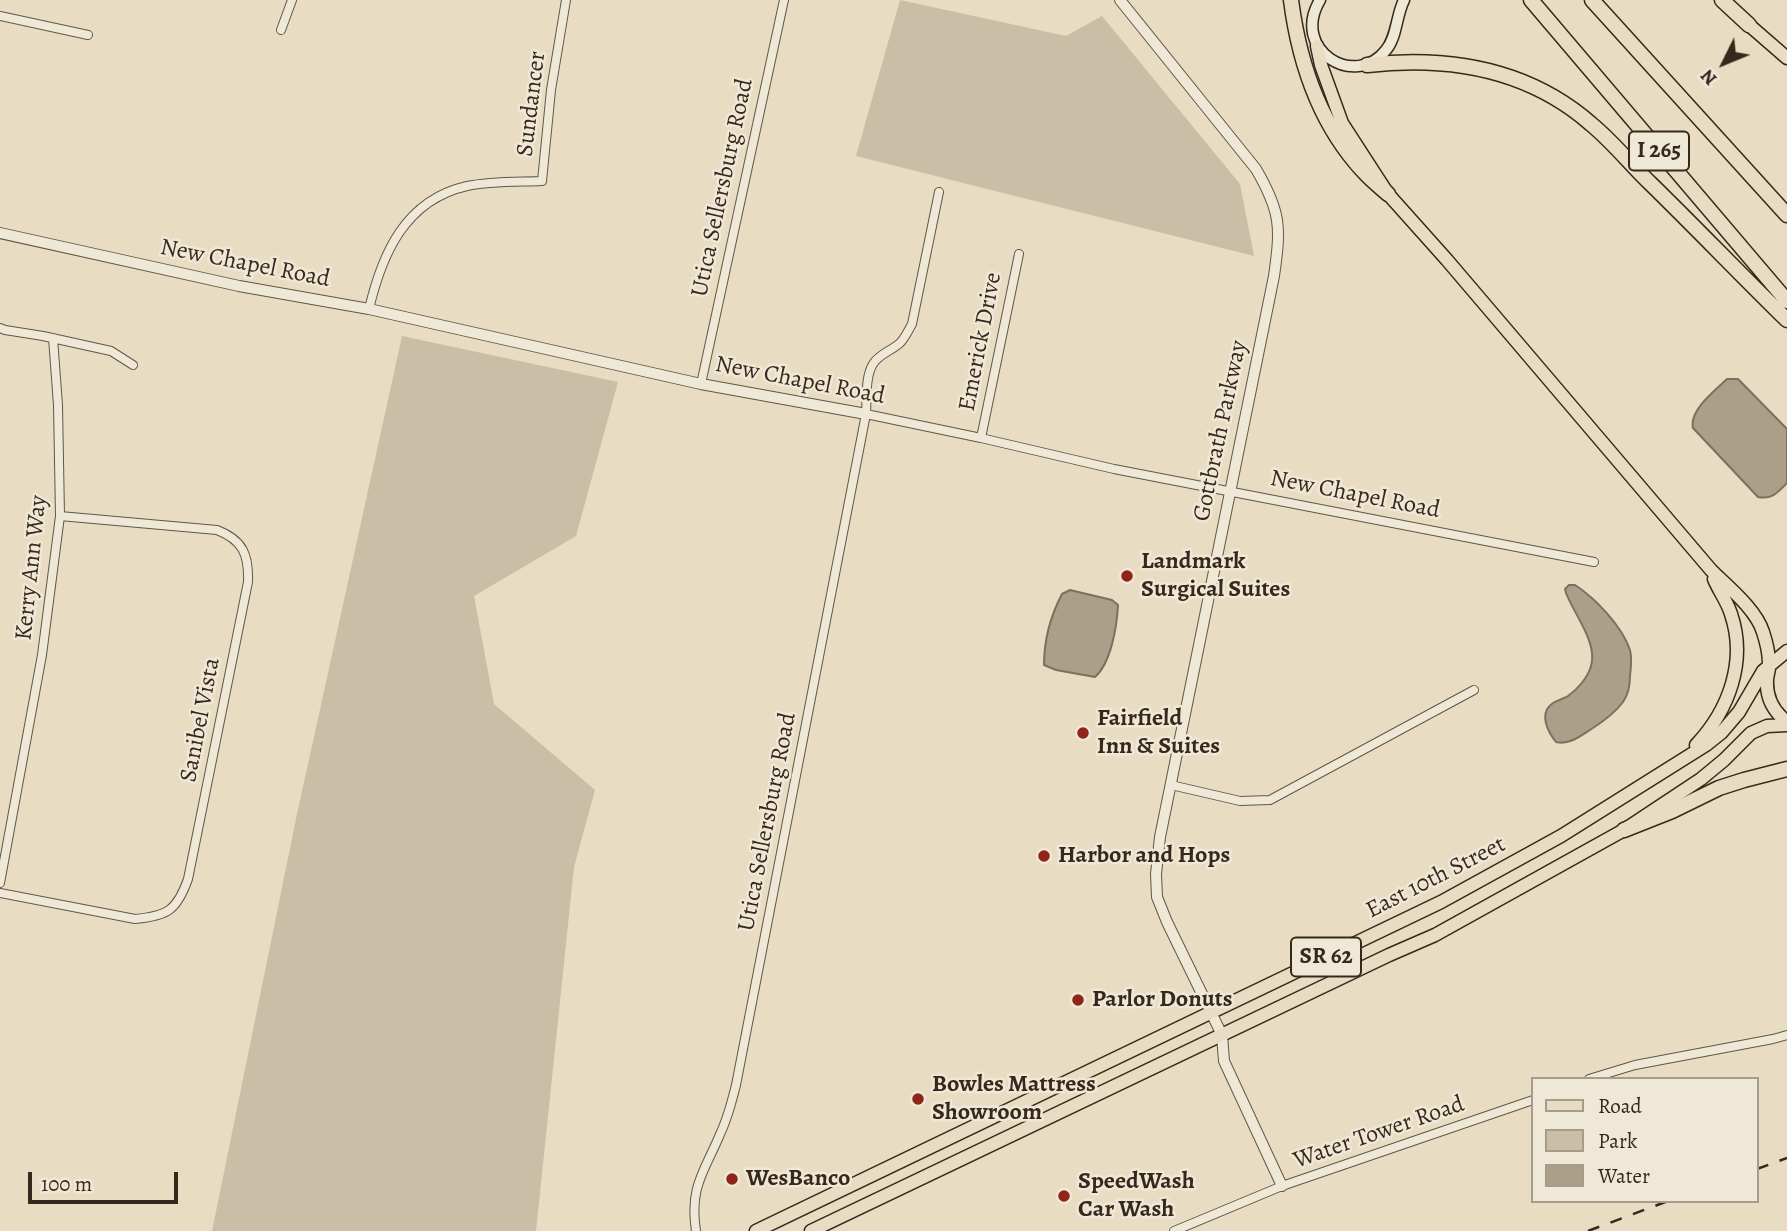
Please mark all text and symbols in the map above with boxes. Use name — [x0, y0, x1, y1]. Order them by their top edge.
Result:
north arrow — [1689, 28, 1759, 98]
street label: Sundancer — [511, 50, 553, 158]
text: N — [1694, 63, 1723, 91]
street label: Utica Sellersburg Road — [686, 76, 760, 300]
road number: I 265 — [1629, 132, 1689, 170]
street label: New Chapel Road — [158, 233, 332, 295]
street label: Emerick Drive — [953, 270, 1009, 414]
street label: Gottbrath Parkway — [1188, 338, 1254, 524]
street label: New Chapel Road — [713, 350, 887, 412]
street label: New Chapel Road — [1268, 464, 1442, 526]
street label: Kerry Ann Way — [10, 494, 54, 642]
place label: Landmark Surgical Suites — [1141, 548, 1290, 604]
marker: Landmark Surgical Suites — [1119, 568, 1135, 584]
street label: Sanibel Vista — [175, 655, 227, 785]
place label: Fairfield Inn & Suites — [1097, 705, 1220, 761]
street label: Utica Sellersburg Road — [733, 710, 803, 934]
marker: Fairfield Inn & Suites — [1075, 725, 1091, 741]
street label: East 10th Street — [1361, 831, 1511, 925]
place label: Harbor and Hops — [1058, 842, 1230, 870]
marker: Harbor and Hops — [1036, 848, 1052, 864]
road number: SR 62 — [1291, 938, 1361, 976]
place label: Parlor Donuts — [1092, 986, 1233, 1014]
marker: Parlor Donuts — [1070, 992, 1086, 1008]
place label: Bowles Mattress Showroom — [932, 1071, 1096, 1127]
legend — [1532, 1077, 1759, 1203]
street label: Water Tower Road — [1290, 1090, 1468, 1176]
marker: Bowles Mattress Showroom — [910, 1091, 926, 1107]
text: Road — [1598, 1092, 1642, 1120]
text: Park — [1598, 1127, 1637, 1155]
scale bar — [32, 1158, 182, 1202]
text: Water — [1598, 1162, 1650, 1190]
place label: WesBanco — [746, 1165, 850, 1193]
place label: SpeedWash Car Wash — [1078, 1168, 1195, 1224]
text: 100 m — [41, 1170, 92, 1198]
marker: WesBanco — [724, 1171, 740, 1187]
marker: SpeedWash Car Wash — [1056, 1188, 1072, 1204]

